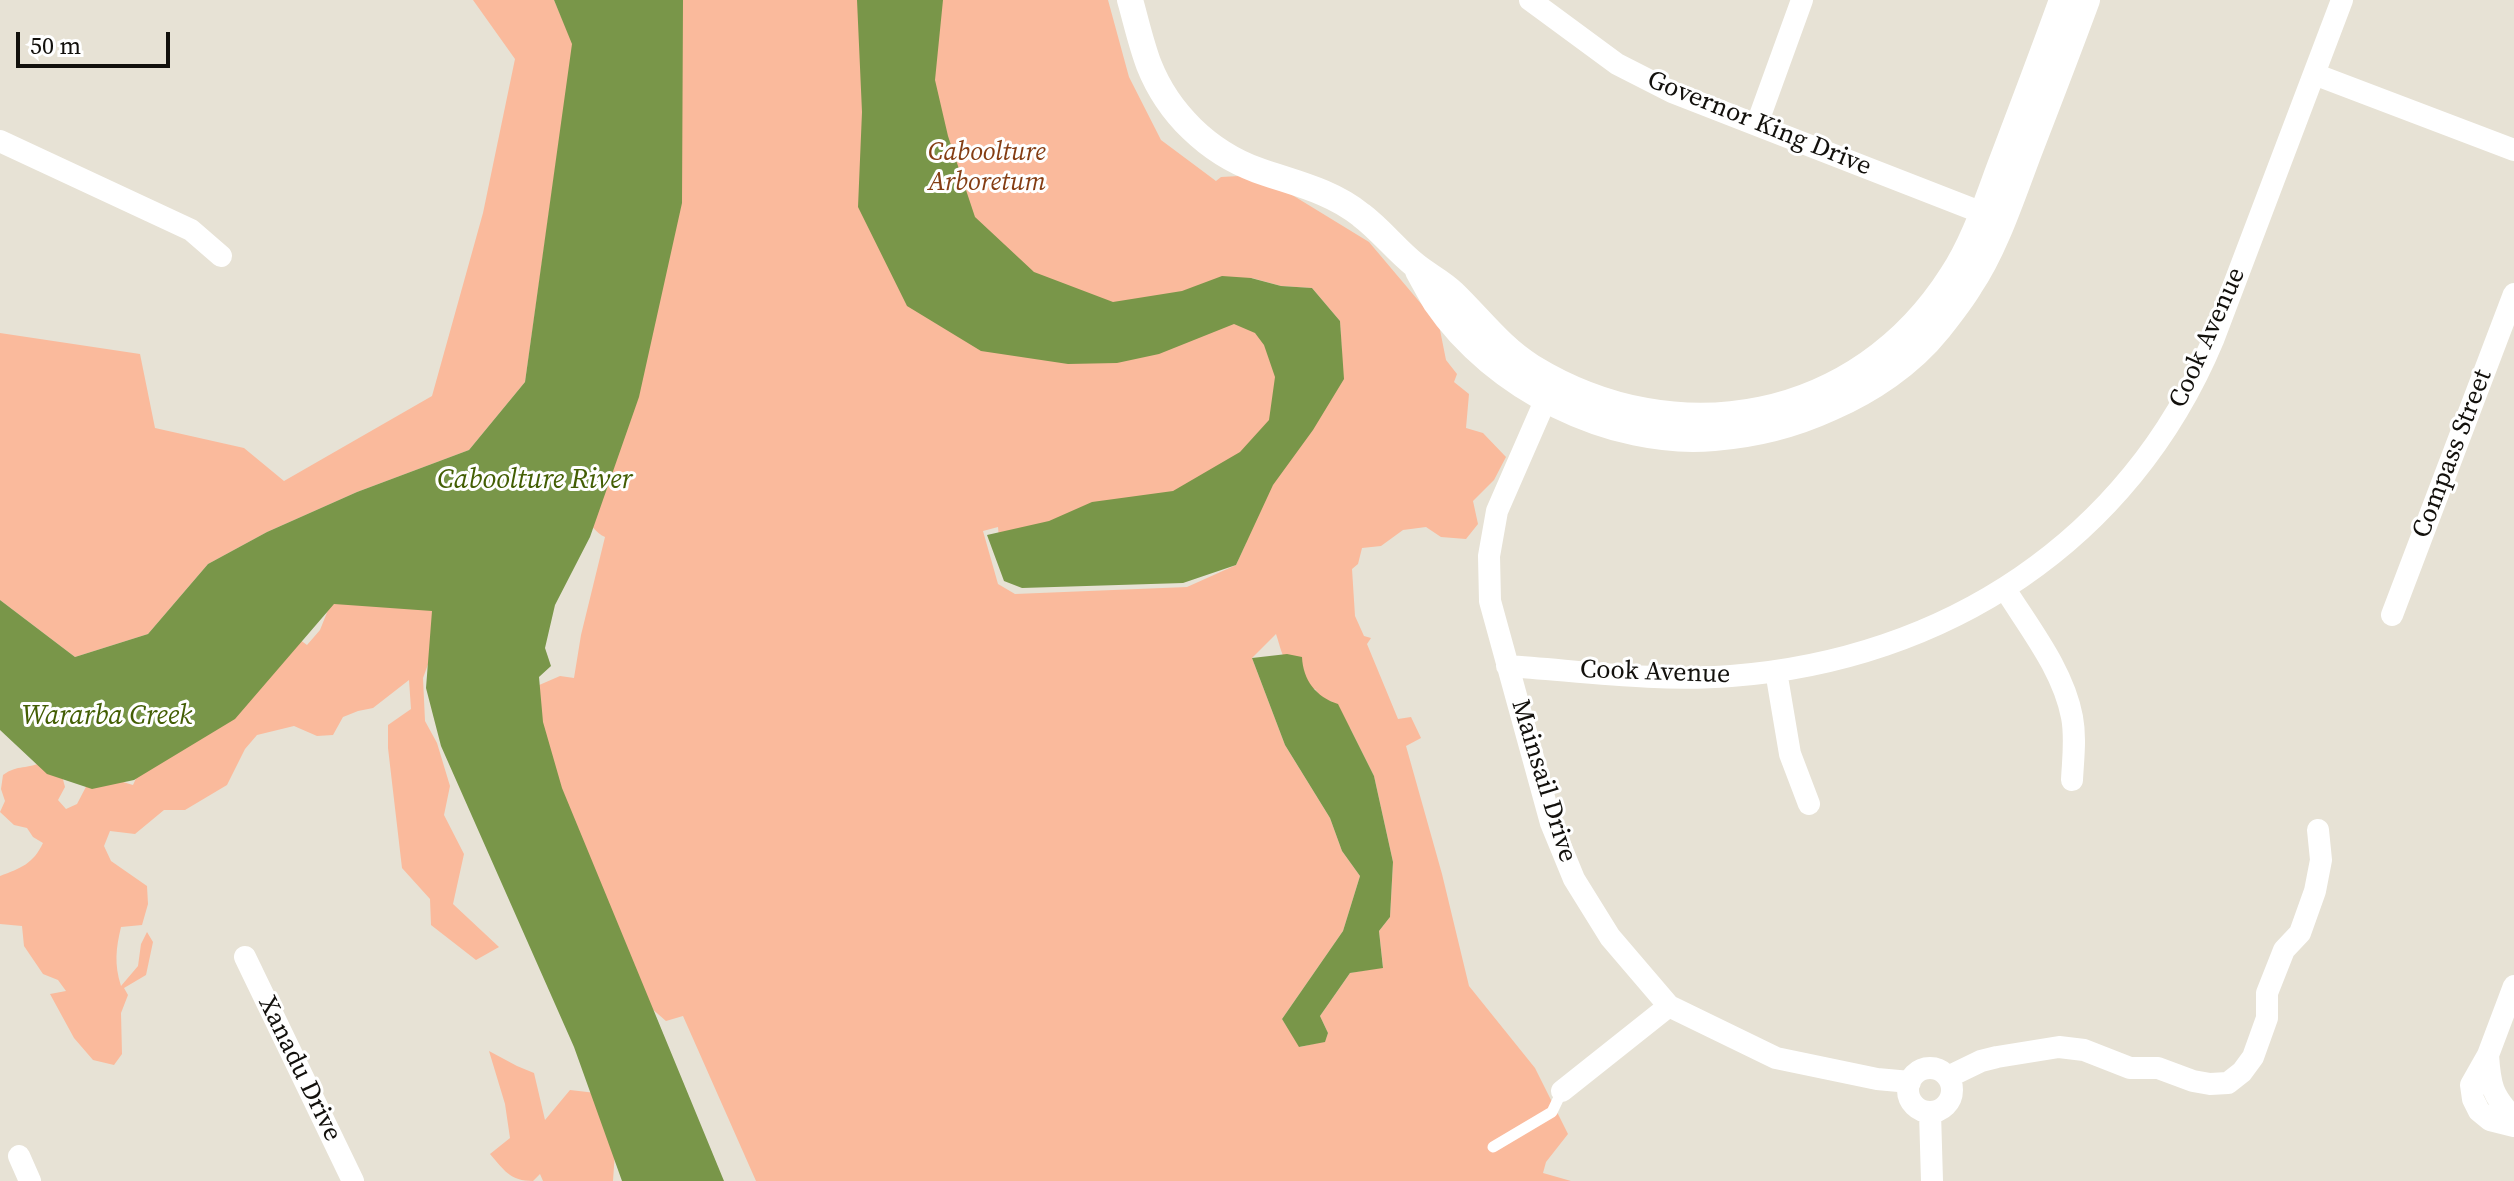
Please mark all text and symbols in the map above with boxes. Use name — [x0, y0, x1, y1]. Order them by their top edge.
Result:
scale bar — [20, 16, 174, 66]
text: 50 m — [30, 29, 81, 62]
street label: Governor King Drive — [1642, 65, 1876, 183]
park label: Caboolture Arboretum — [928, 137, 1046, 198]
street label: Cook Avenue — [2163, 263, 2253, 413]
street label: Compass Street — [2407, 365, 2499, 543]
water label: Caboolture River — [437, 464, 633, 498]
street label: Cook Avenue — [1579, 655, 1731, 691]
street label: Mainsail Drive — [1503, 696, 1583, 866]
water label: Wararba Creek — [22, 700, 192, 734]
street label: Xanadu Drive — [250, 991, 348, 1147]

